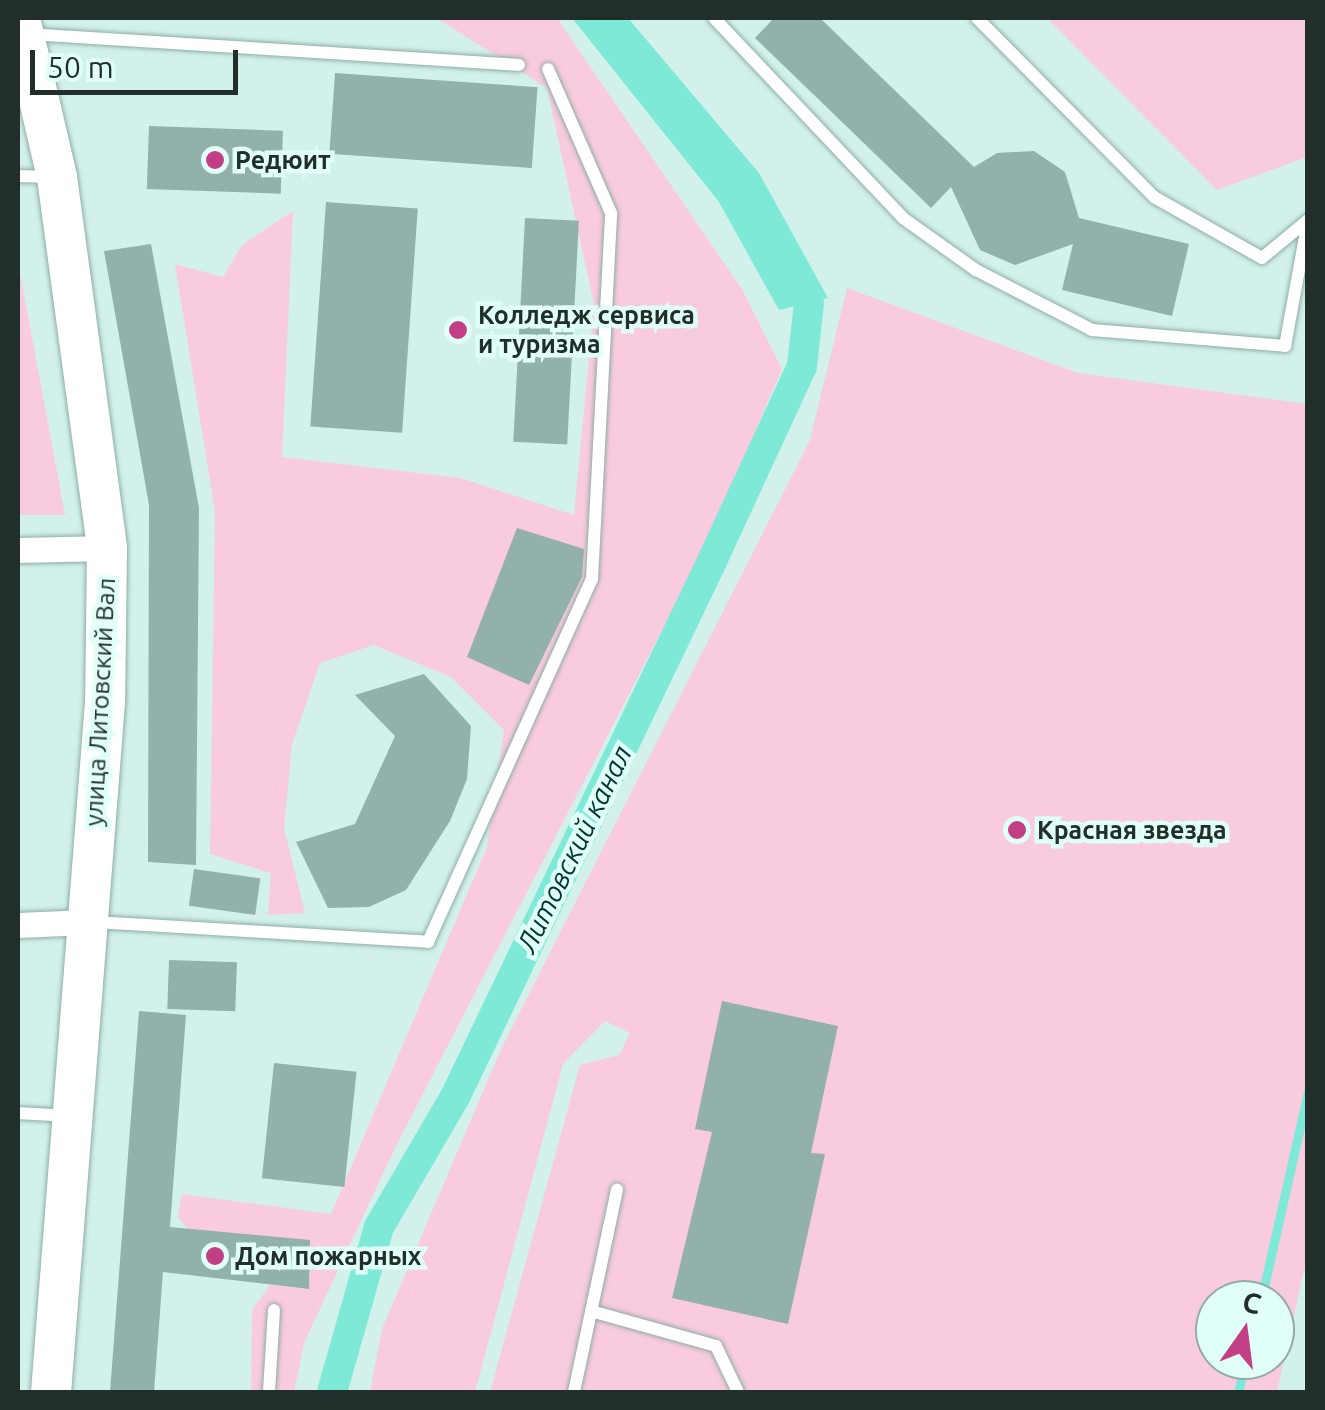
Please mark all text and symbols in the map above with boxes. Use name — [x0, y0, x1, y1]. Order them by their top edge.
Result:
scale bar — [35, 30, 242, 92]
text: 50 m — [47, 50, 114, 84]
place label: Редюит — [235, 145, 331, 175]
marker: Редюит — [204, 149, 226, 171]
place label: Колледж сервиса и туризма — [478, 301, 695, 360]
marker: Колледж сервиса и туризма — [447, 319, 469, 341]
street label: улица Литовский Вал — [79, 577, 121, 827]
water label: Литовский канал — [509, 740, 639, 958]
place label: Красная звезда — [1037, 815, 1227, 845]
marker: Красная звезда — [1006, 819, 1028, 841]
place label: Дом пожарных — [235, 1241, 421, 1271]
marker: Дом пожарных — [204, 1245, 226, 1267]
north arrow — [1195, 1280, 1295, 1380]
text: С — [1239, 1285, 1264, 1320]

